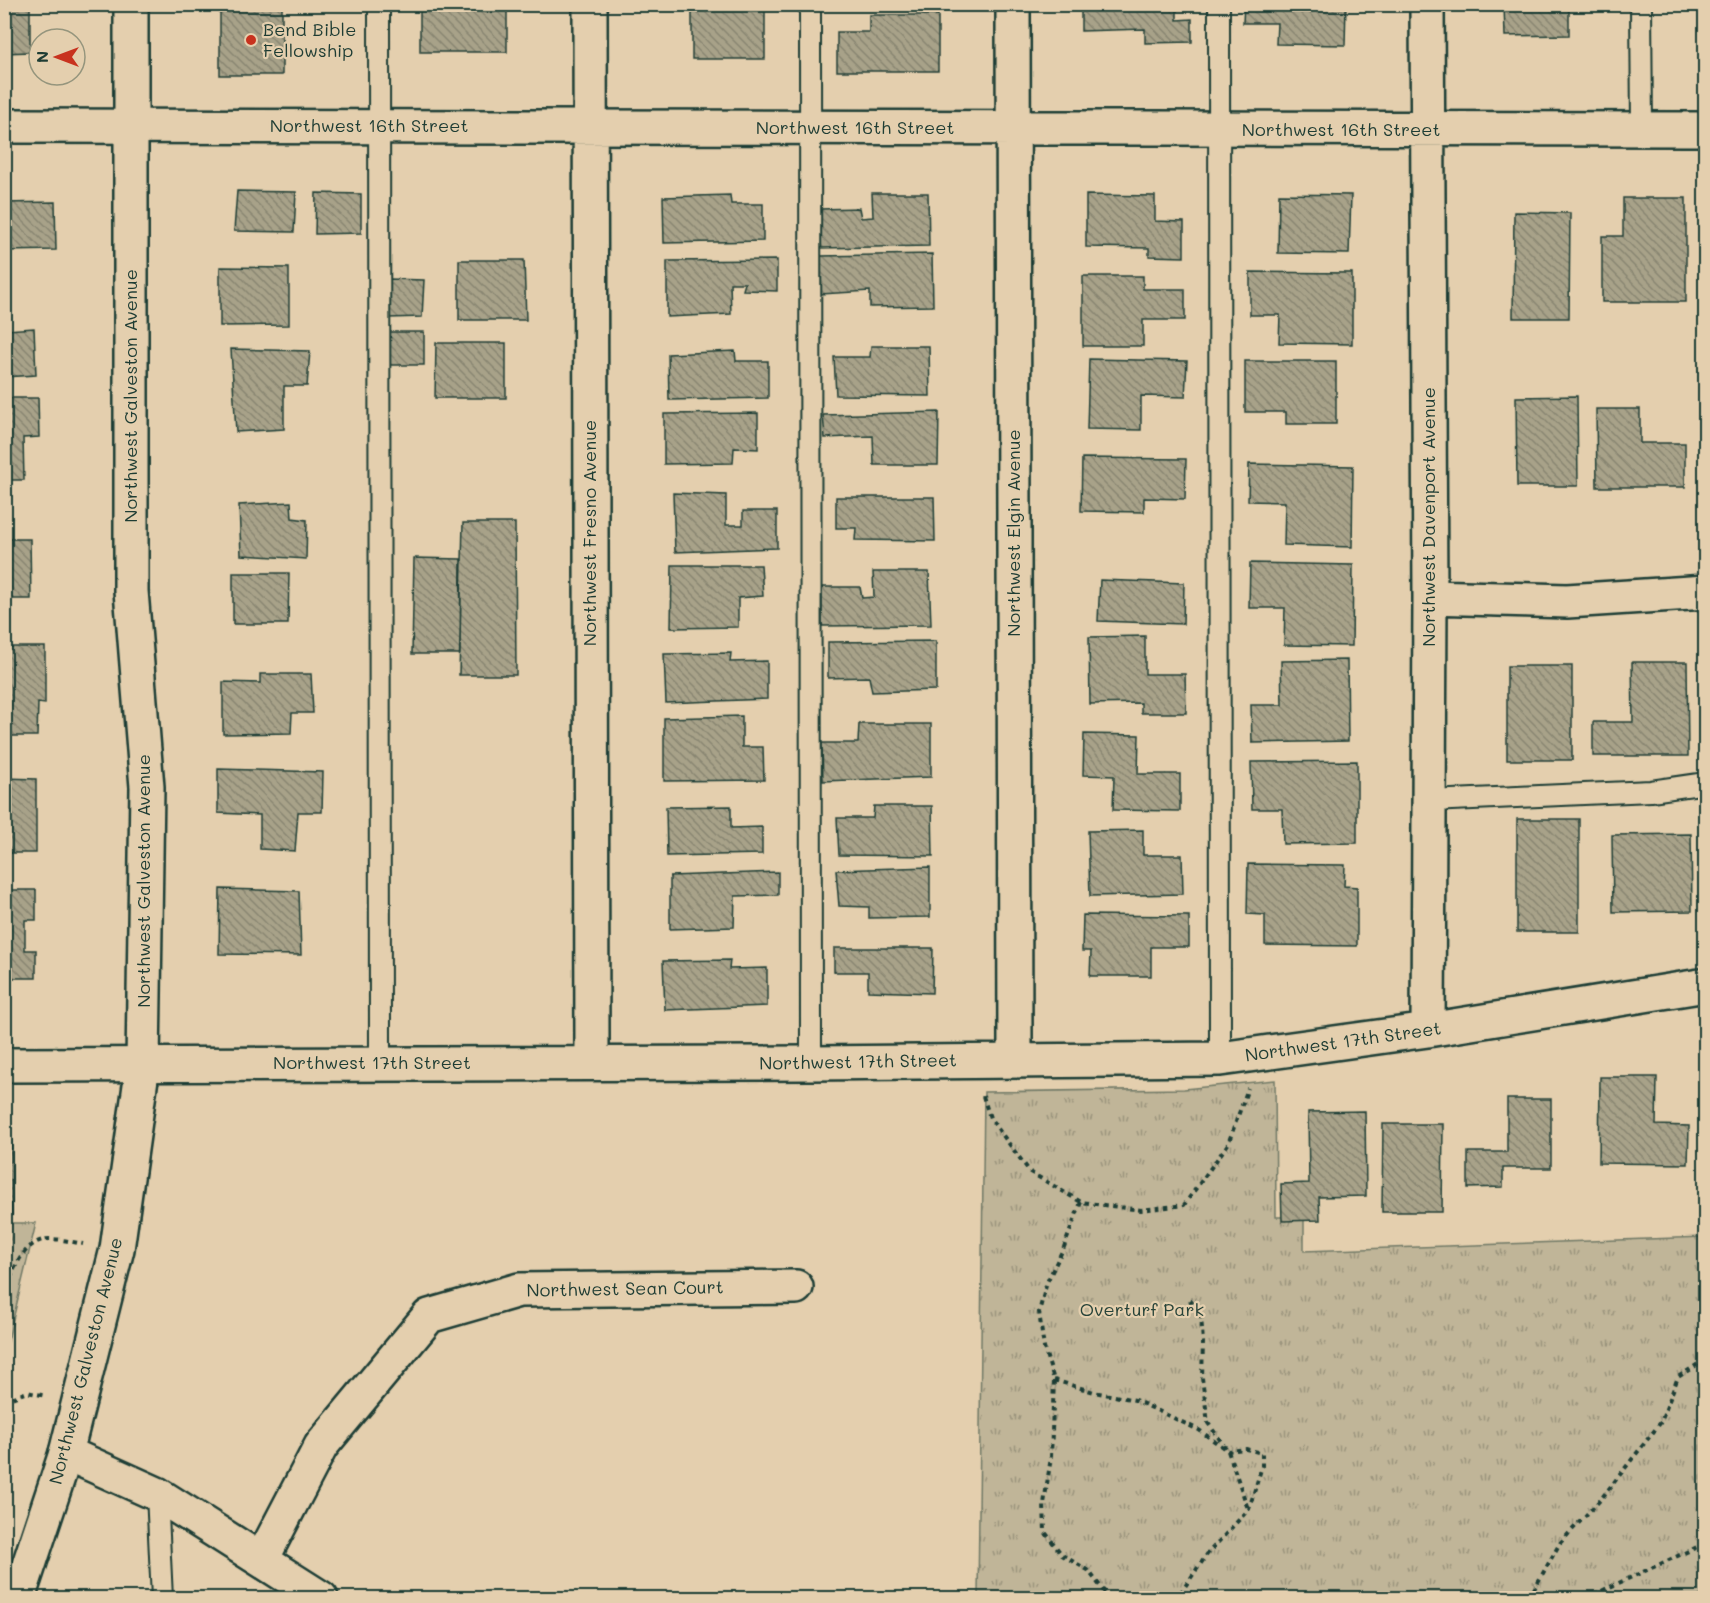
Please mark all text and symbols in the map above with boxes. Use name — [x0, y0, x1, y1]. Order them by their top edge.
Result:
place label: Bend Bible Fellowship — [263, 17, 356, 62]
north arrow — [27, 27, 87, 87]
marker: Bend Bible Fellowship — [244, 33, 258, 47]
text: N — [31, 51, 52, 63]
street label: Northwest 16th Street — [270, 113, 468, 137]
street label: Northwest 16th Street — [756, 115, 954, 139]
street label: Northwest 16th Street — [1242, 117, 1440, 141]
street label: Northwest Galveston Avenue — [118, 269, 142, 523]
street label: Northwest Davenport Avenue — [1416, 387, 1440, 647]
street label: Northwest Fresno Avenue — [577, 420, 601, 646]
street label: Northwest Elgin Avenue — [1001, 429, 1025, 637]
street label: Northwest Galveston Avenue — [131, 754, 155, 1008]
street label: Northwest 17th Street — [1243, 1015, 1442, 1067]
street label: Northwest 17th Street — [759, 1047, 957, 1075]
street label: Northwest 17th Street — [273, 1050, 471, 1074]
street label: Northwest Galveston Avenue — [43, 1235, 127, 1487]
street label: Northwest Sean Court — [526, 1274, 724, 1302]
park label: Overturf Park — [1080, 1297, 1204, 1321]

